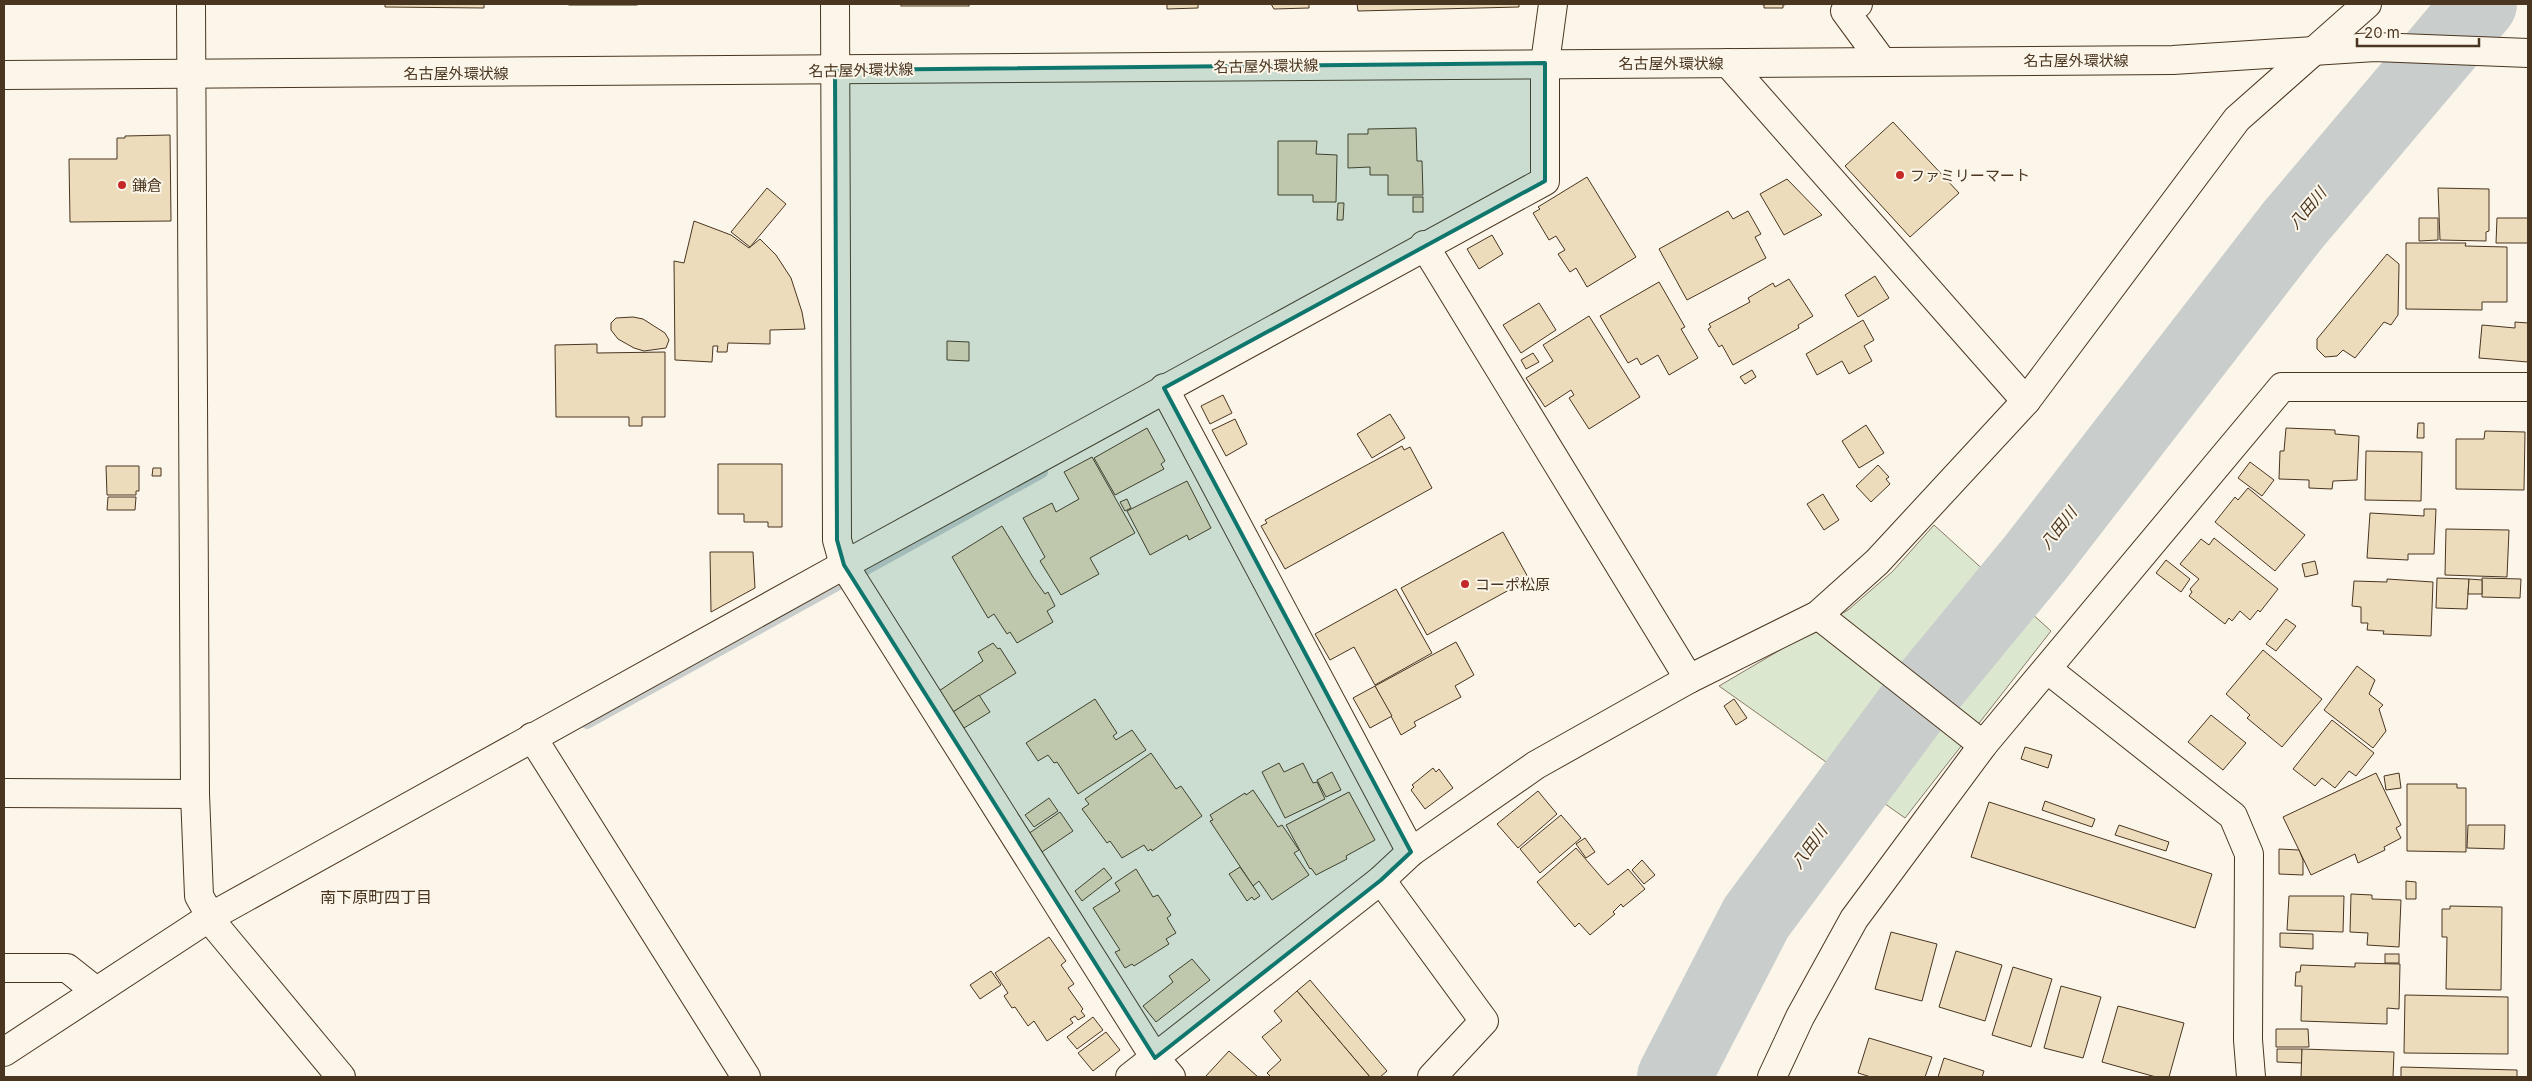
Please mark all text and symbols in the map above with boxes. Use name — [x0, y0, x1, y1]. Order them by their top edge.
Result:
scale bar — [2357, 15, 2480, 47]
text: 20 m — [2364, 23, 2400, 42]
street label: 名古屋外環状線 — [2023, 51, 2129, 70]
street label: 名古屋外環状線 — [1618, 54, 1724, 73]
street label: 名古屋外環状線 — [1213, 56, 1319, 76]
street label: 名古屋外環状線 — [808, 60, 914, 80]
street label: 名古屋外環状線 — [403, 64, 509, 83]
place label: ファミリーマート — [1910, 166, 2030, 185]
marker: ファミリーマート — [1894, 169, 1906, 181]
place label: 鎌倉 — [132, 176, 162, 195]
marker: 鎌倉 — [116, 179, 128, 191]
water label: 八田川 — [2284, 182, 2331, 233]
water label: 八田川 — [2035, 501, 2082, 553]
place label: コーポ松原 — [1475, 575, 1550, 594]
marker: コーポ松原 — [1459, 578, 1471, 590]
water label: 八田川 — [1787, 820, 1832, 872]
district label: 南下原町四丁目 — [320, 887, 432, 907]

